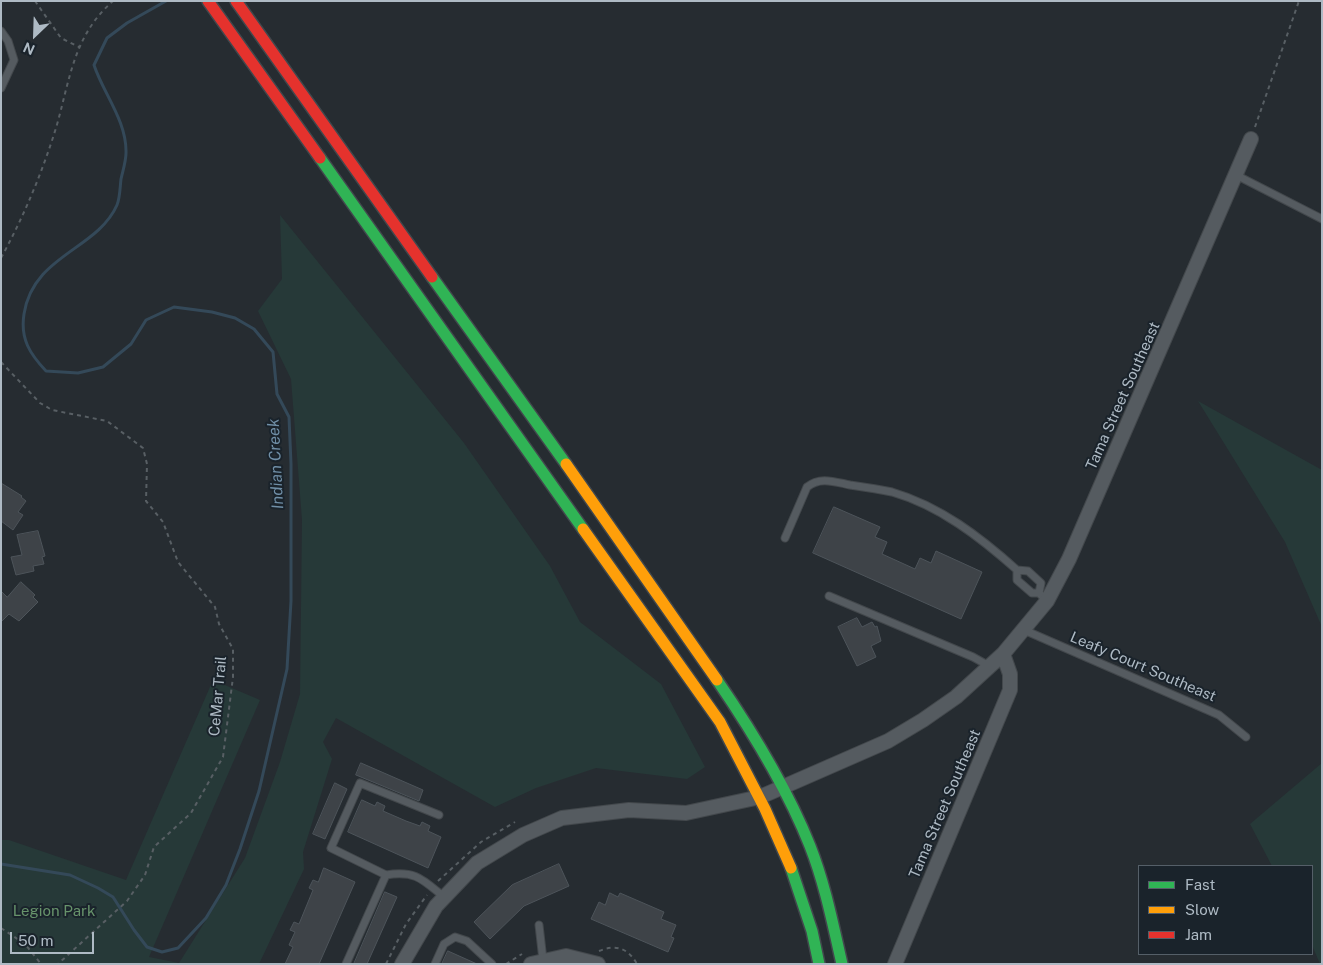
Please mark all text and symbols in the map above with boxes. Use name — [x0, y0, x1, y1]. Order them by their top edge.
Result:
north arrow — [10, 10, 60, 60]
text: N — [21, 39, 37, 58]
street label: Tama Street Southeast — [1082, 319, 1164, 473]
water label: Indian Creek — [264, 418, 288, 510]
street label: Leafy Court Southeast — [1067, 628, 1219, 706]
street label: CeMar Trail — [206, 655, 230, 737]
street label: Tama Street Southeast — [905, 727, 985, 881]
legend — [1138, 865, 1313, 955]
text: Fast — [1185, 876, 1215, 893]
text: Slow — [1185, 901, 1219, 918]
park label: Legion Park — [13, 902, 95, 920]
scale bar — [12, 922, 96, 954]
text: Jam — [1185, 926, 1212, 943]
text: 50 m — [18, 932, 53, 949]

